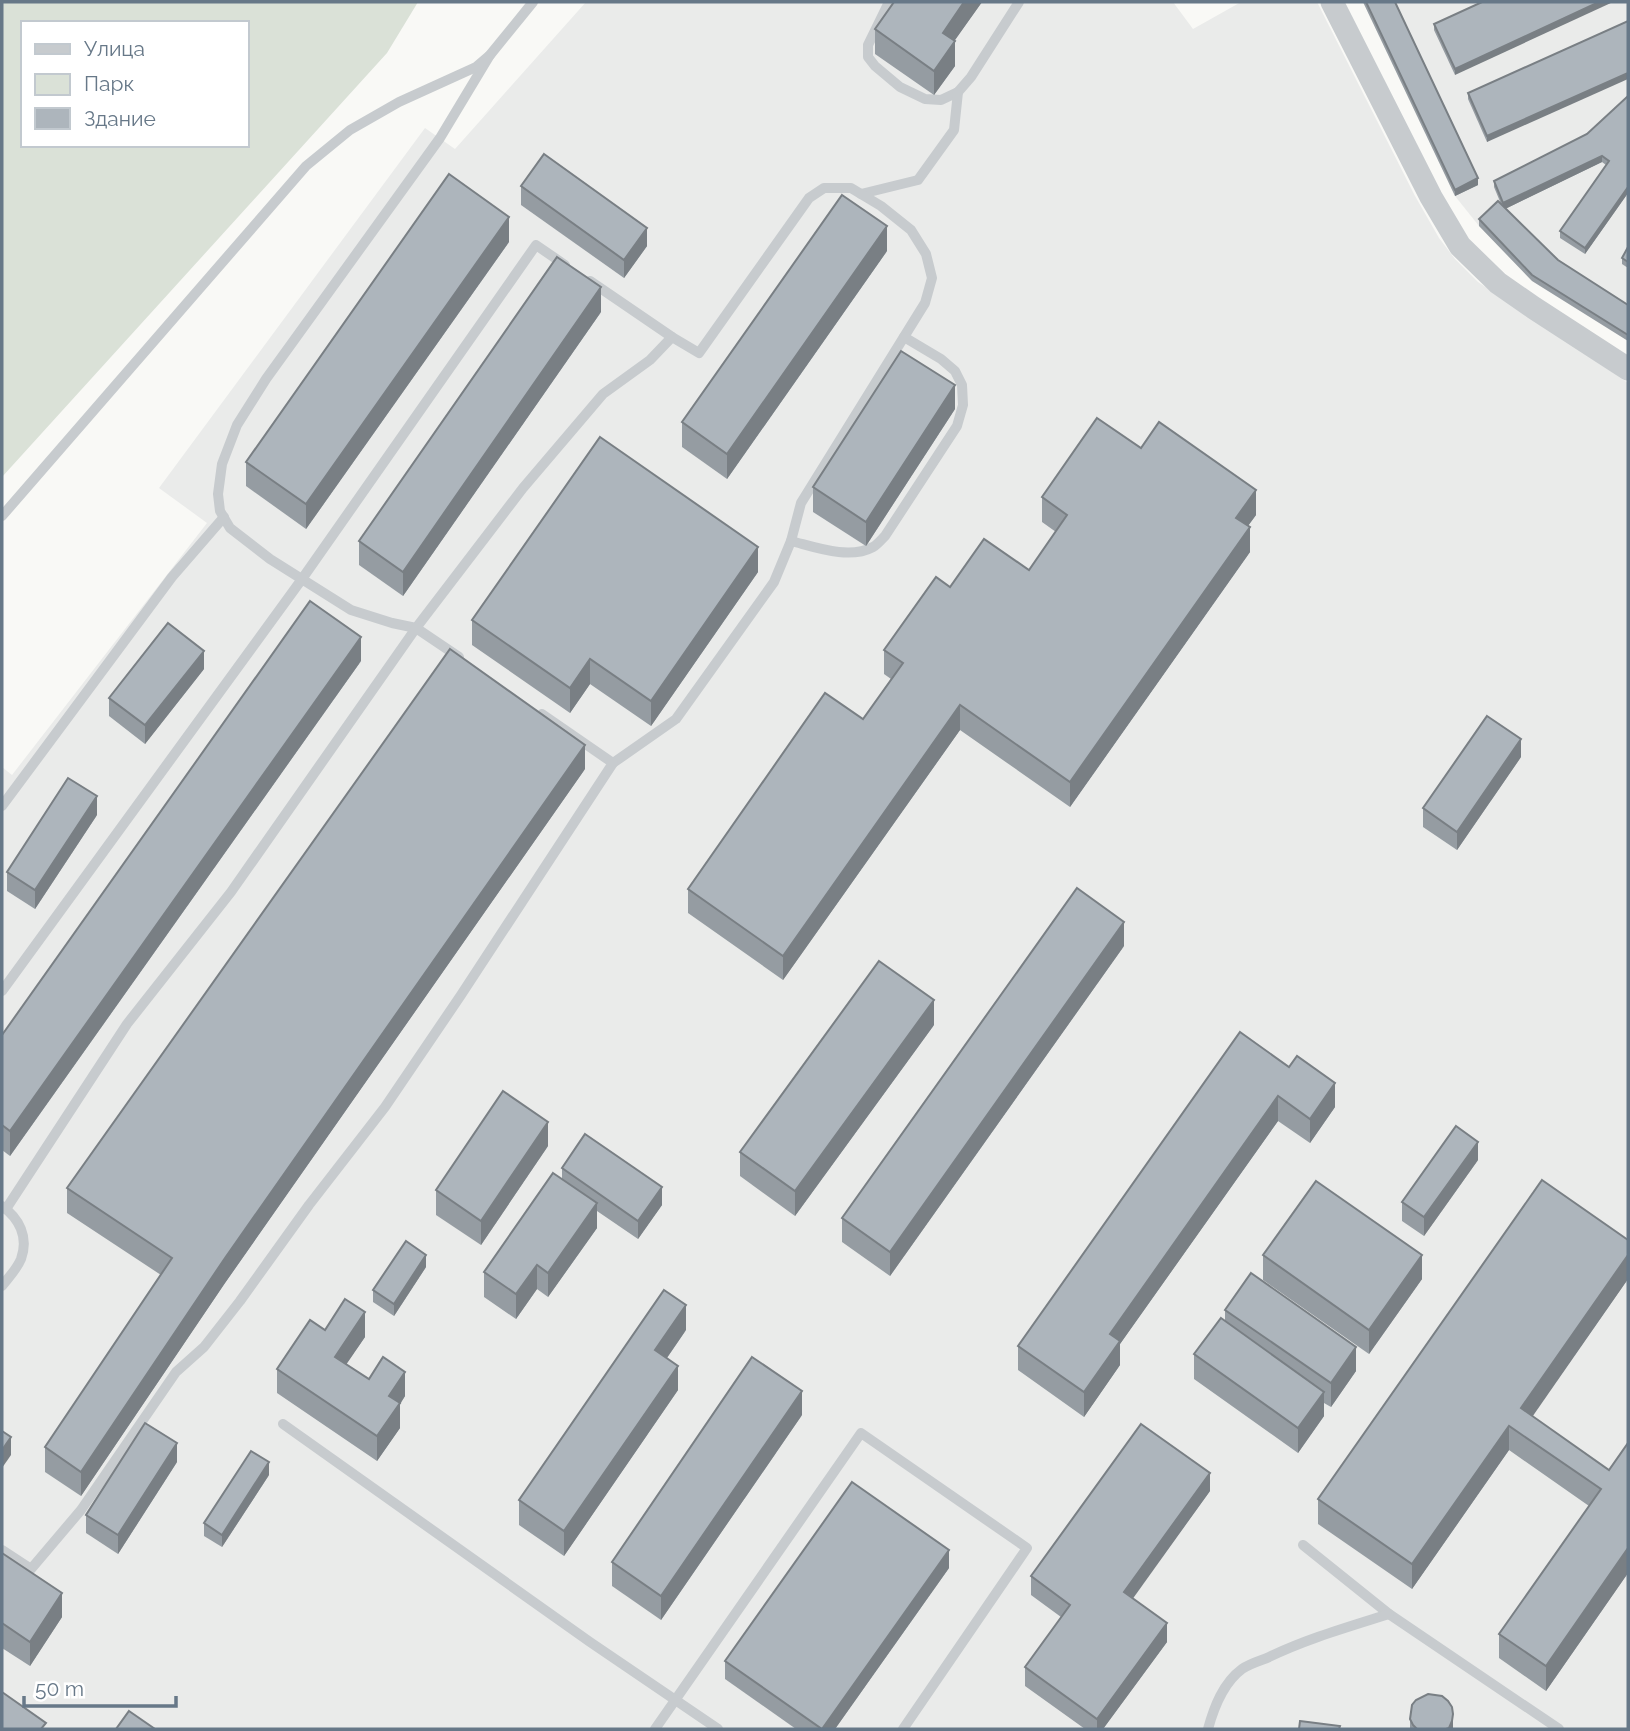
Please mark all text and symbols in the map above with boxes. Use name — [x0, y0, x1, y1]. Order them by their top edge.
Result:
legend — [21, 21, 248, 147]
text: Улица — [84, 36, 145, 61]
text: Парк — [84, 71, 134, 96]
text: Здание — [84, 106, 156, 131]
scale bar — [24, 1664, 177, 1708]
text: 50 m — [35, 1676, 84, 1701]

